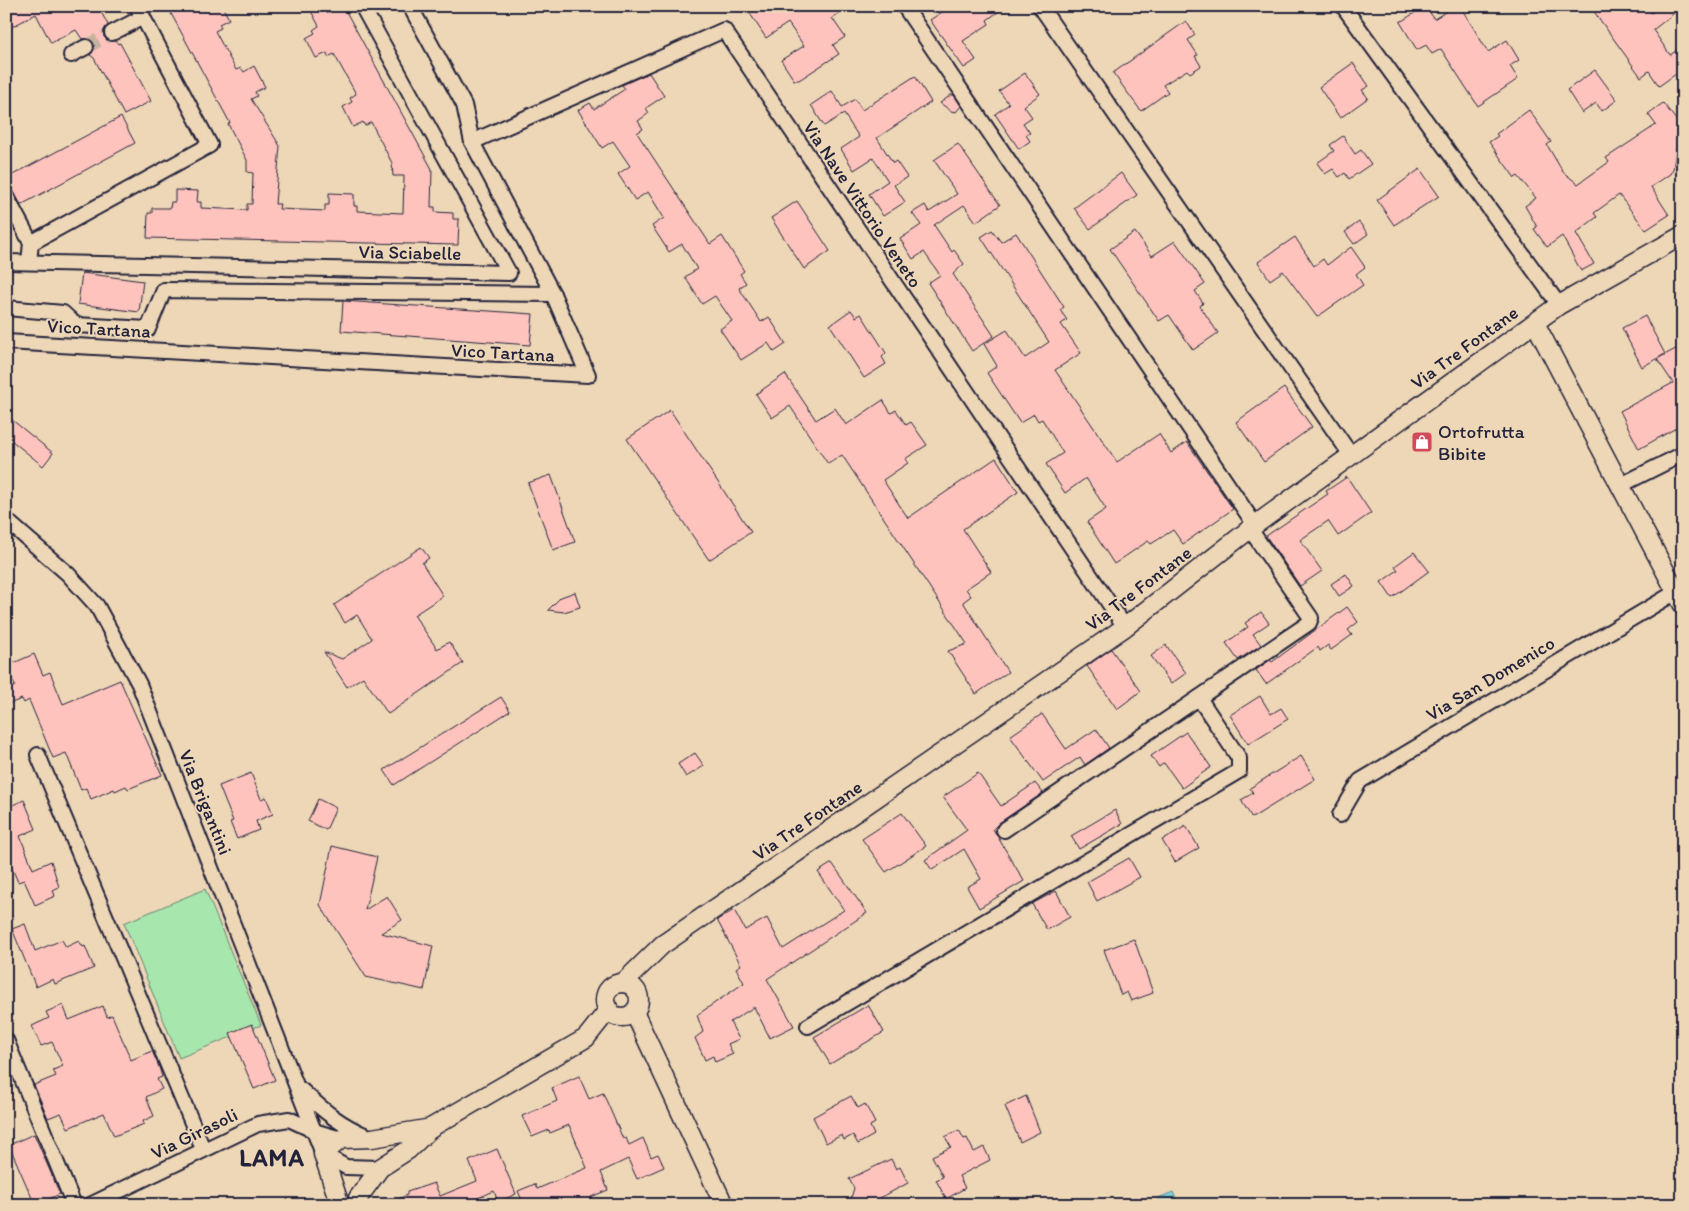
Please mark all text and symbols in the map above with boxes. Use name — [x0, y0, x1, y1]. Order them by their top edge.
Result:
street label: Via Nave Vittorio Veneto — [798, 116, 927, 292]
street label: Via Sciabelle — [358, 240, 462, 265]
street label: Via Tre Fontane — [1406, 301, 1523, 394]
street label: Vico Tartana — [47, 314, 151, 343]
street label: Vico Tartana — [451, 338, 555, 367]
place label: Ortofrutta Bibite — [1438, 420, 1525, 465]
shop icon: Ortofrutta Bibite — [1410, 430, 1434, 454]
street label: Via Tre Fontane — [1081, 541, 1196, 636]
street label: Via San Domenico — [1422, 631, 1559, 726]
street label: Via Brigantini — [174, 746, 237, 858]
street label: Via Tre Fontane — [748, 775, 866, 866]
street label: Via Girasoli — [147, 1103, 241, 1164]
district label: LAMA — [239, 1143, 305, 1172]

